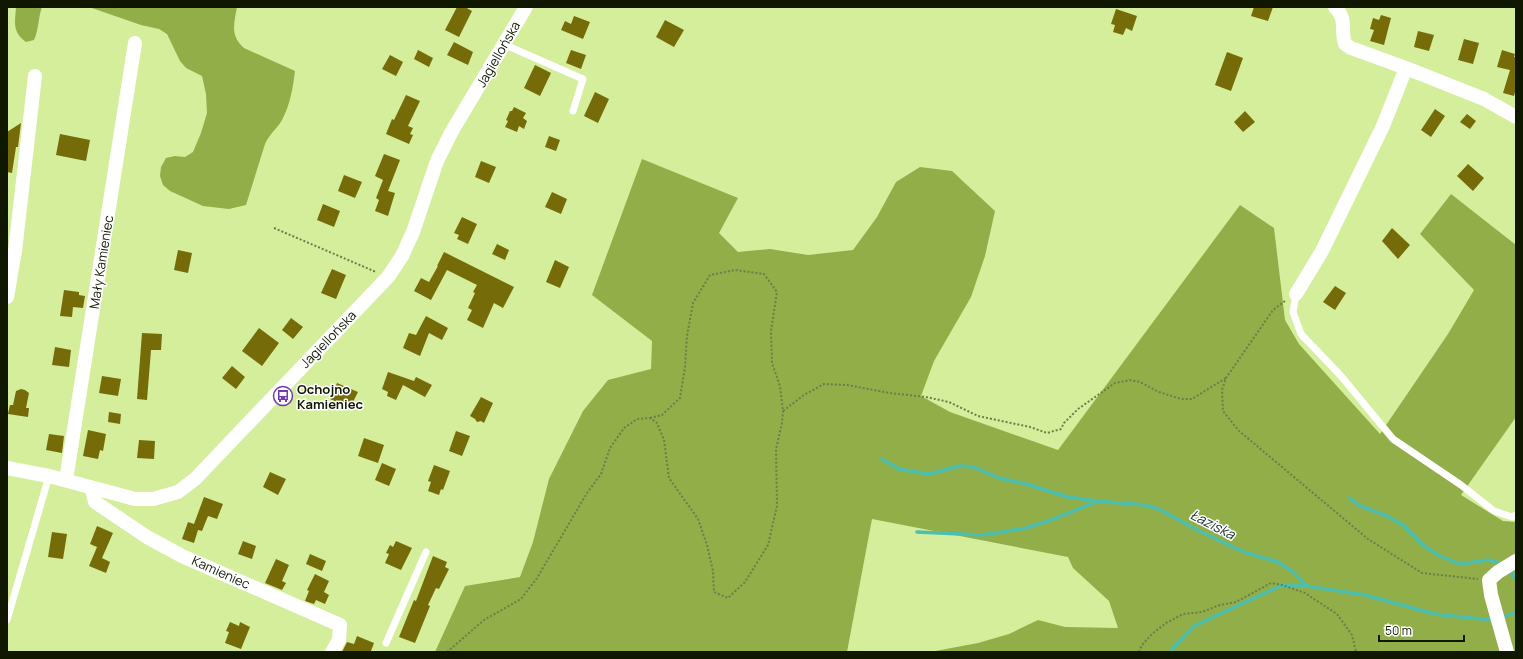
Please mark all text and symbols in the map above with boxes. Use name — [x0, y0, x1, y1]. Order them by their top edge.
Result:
street label: Jagiellońska — [472, 18, 524, 90]
street label: Mały Kamieniec — [85, 214, 117, 310]
street label: Jagiellońska — [296, 306, 360, 372]
place label: Ochojno Kamieniec — [297, 380, 363, 413]
bus stop icon: Ochojno Kamieniec — [272, 385, 294, 407]
water label: Łaziska — [1187, 505, 1240, 544]
street label: Kamieniec — [189, 551, 253, 593]
scale bar — [1379, 617, 1464, 643]
text: 50 m — [1385, 622, 1412, 639]

